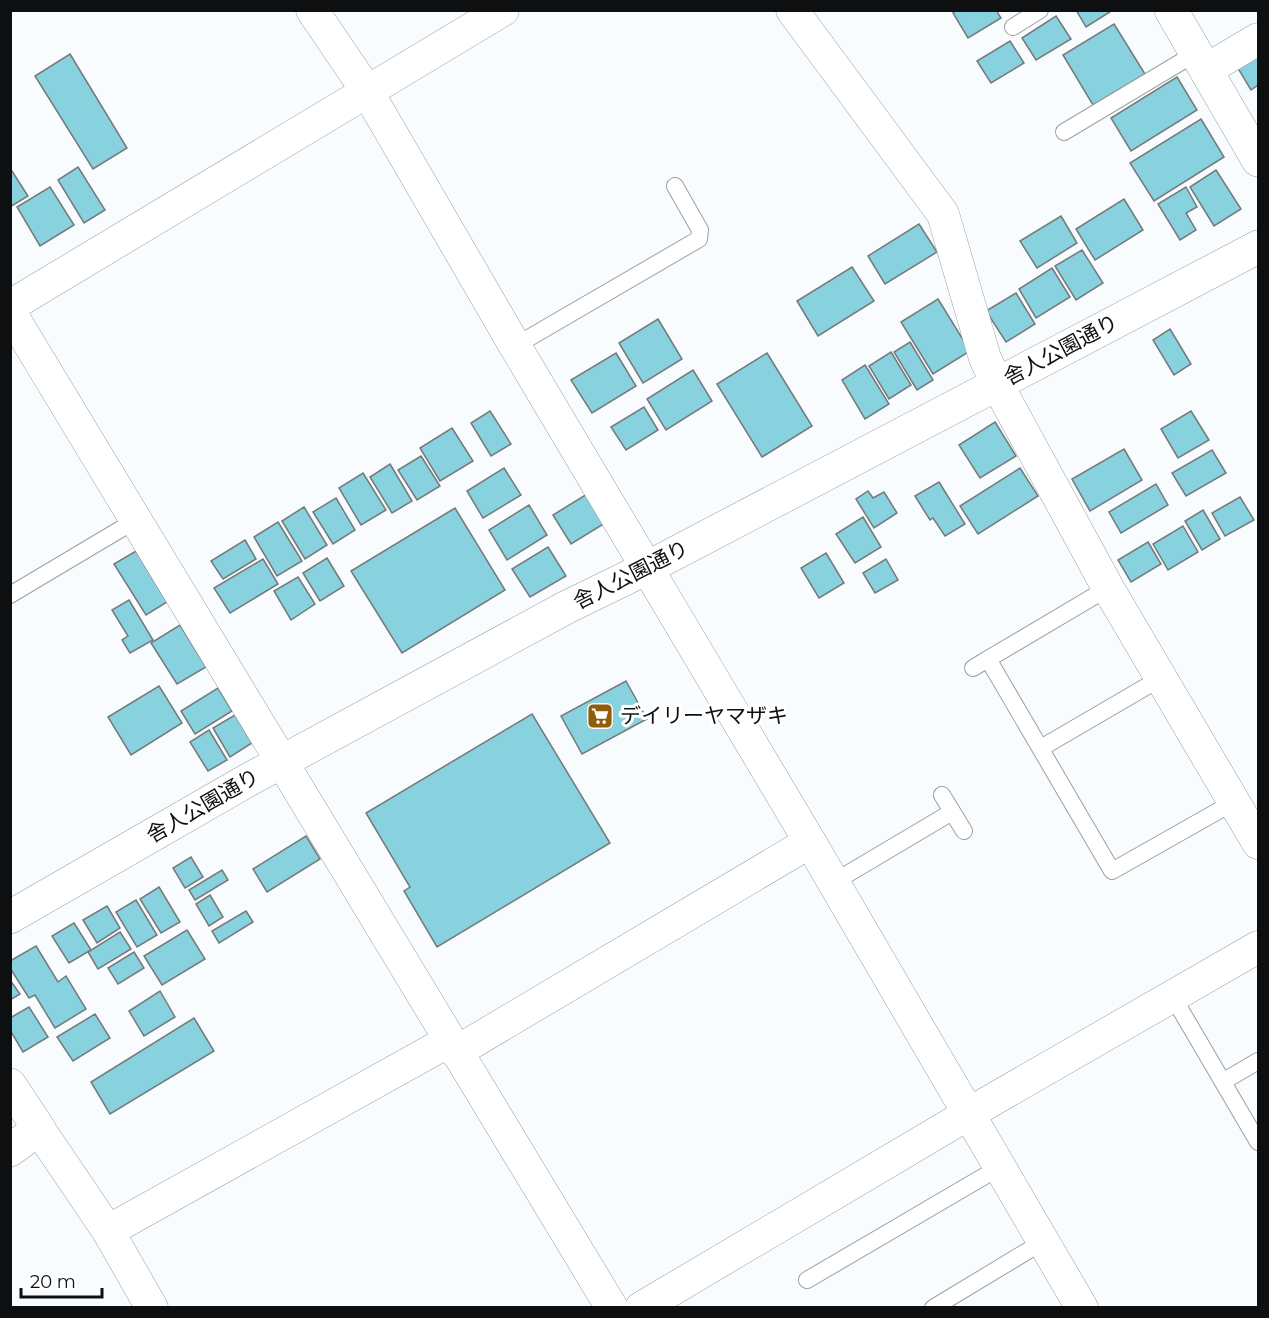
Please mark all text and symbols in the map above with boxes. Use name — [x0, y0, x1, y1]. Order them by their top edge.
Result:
street label: 舎人公園通り — [999, 309, 1122, 390]
street label: 舎人公園通り — [569, 535, 693, 614]
supermarket icon: デイリーヤマザキ — [585, 701, 615, 731]
place label: デイリーヤマザキ — [620, 703, 788, 728]
street label: 舎人公園通り — [142, 763, 264, 848]
scale bar — [21, 1261, 102, 1299]
text: 20 m — [30, 1271, 76, 1293]

